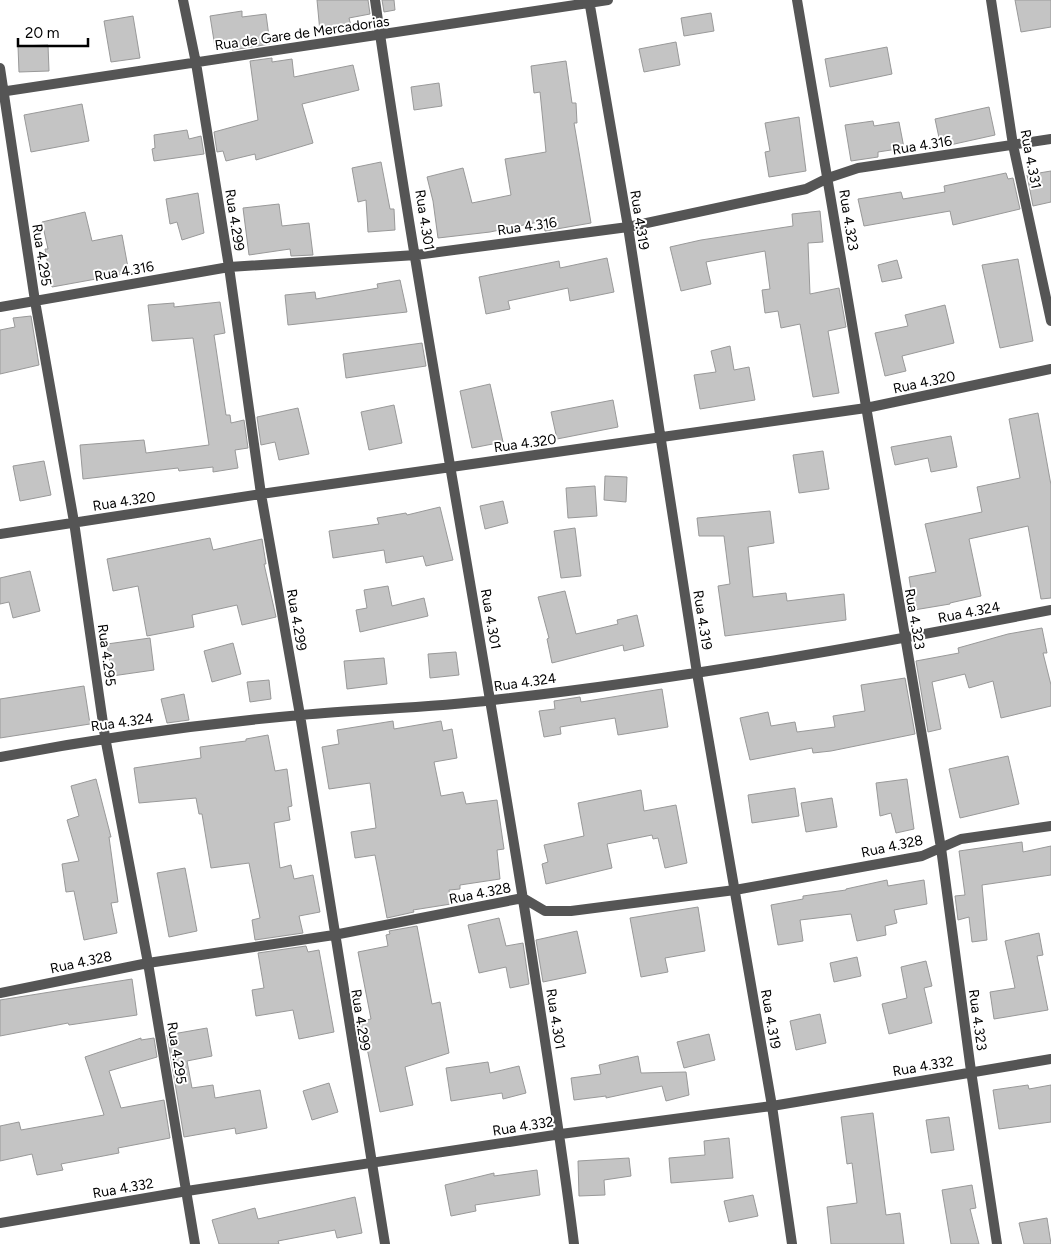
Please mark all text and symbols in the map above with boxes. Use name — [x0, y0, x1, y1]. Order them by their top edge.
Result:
street label: Rua de Gare de Mercadorias — [214, 13, 391, 54]
scale bar — [18, 15, 88, 47]
text: 20 m — [25, 24, 59, 42]
street label: Rua 4.331 — [1016, 128, 1045, 190]
street label: Rua 4.316 — [891, 132, 953, 159]
street label: Rua 4.299 — [221, 188, 248, 252]
street label: Rua 4.323 — [835, 188, 862, 252]
street label: Rua 4.301 — [411, 189, 438, 252]
street label: Rua 4.319 — [626, 189, 653, 251]
street label: Rua 4.316 — [496, 214, 558, 239]
street label: Rua 4.295 — [28, 223, 55, 287]
street label: Rua 4.316 — [93, 258, 155, 285]
street label: Rua 4.320 — [891, 368, 957, 397]
street label: Rua 4.320 — [493, 431, 558, 456]
street label: Rua 4.320 — [92, 488, 157, 515]
street label: Rua 4.301 — [477, 587, 504, 651]
street label: Rua 4.323 — [901, 587, 928, 651]
street label: Rua 4.299 — [283, 588, 310, 652]
street label: Rua 4.319 — [689, 589, 716, 651]
street label: Rua 4.324 — [937, 598, 1002, 627]
street label: Rua 4.295 — [94, 623, 119, 687]
street label: Rua 4.324 — [493, 670, 558, 695]
street label: Rua 4.324 — [90, 710, 155, 735]
street label: Rua 4.328 — [860, 832, 925, 861]
street label: Rua 4.328 — [448, 879, 513, 908]
street label: Rua 4.328 — [49, 948, 114, 977]
street label: Rua 4.299 — [347, 988, 374, 1052]
street label: Rua 4.301 — [542, 988, 569, 1051]
street label: Rua 4.319 — [757, 988, 784, 1050]
street label: Rua 4.323 — [965, 988, 990, 1052]
street label: Rua 4.295 — [163, 1021, 190, 1085]
street label: Rua 4.332 — [891, 1053, 955, 1080]
street label: Rua 4.332 — [491, 1113, 555, 1140]
street label: Rua 4.332 — [91, 1175, 155, 1202]

